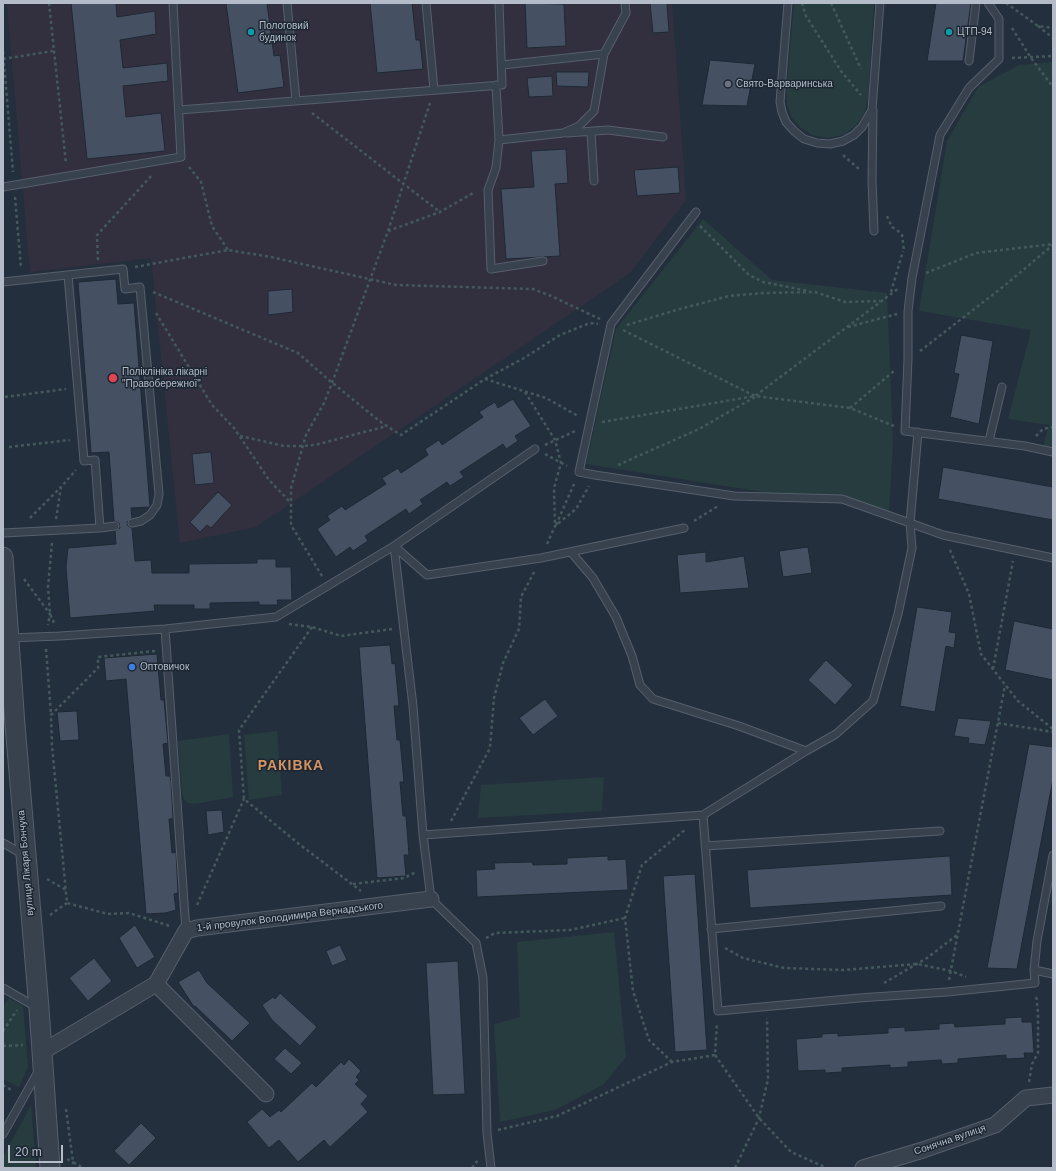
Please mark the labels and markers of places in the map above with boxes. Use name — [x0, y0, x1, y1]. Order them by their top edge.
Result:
place label: Пологовий будинок — [259, 20, 309, 44]
place label: ЦТП-94 — [957, 26, 992, 38]
marker: Пологовий будинок — [246, 27, 256, 37]
marker: ЦТП-94 — [944, 27, 954, 37]
place label: Свято-Варваринська — [736, 78, 833, 90]
marker: Свято-Варваринська — [723, 79, 733, 89]
place label: Поліклініка лікарні "Правобережної" — [122, 366, 207, 390]
marker: Поліклініка лікарні "Правобережної" — [107, 372, 119, 384]
place label: Оптовичок — [140, 661, 189, 673]
marker: Оптовичок — [127, 662, 137, 672]

